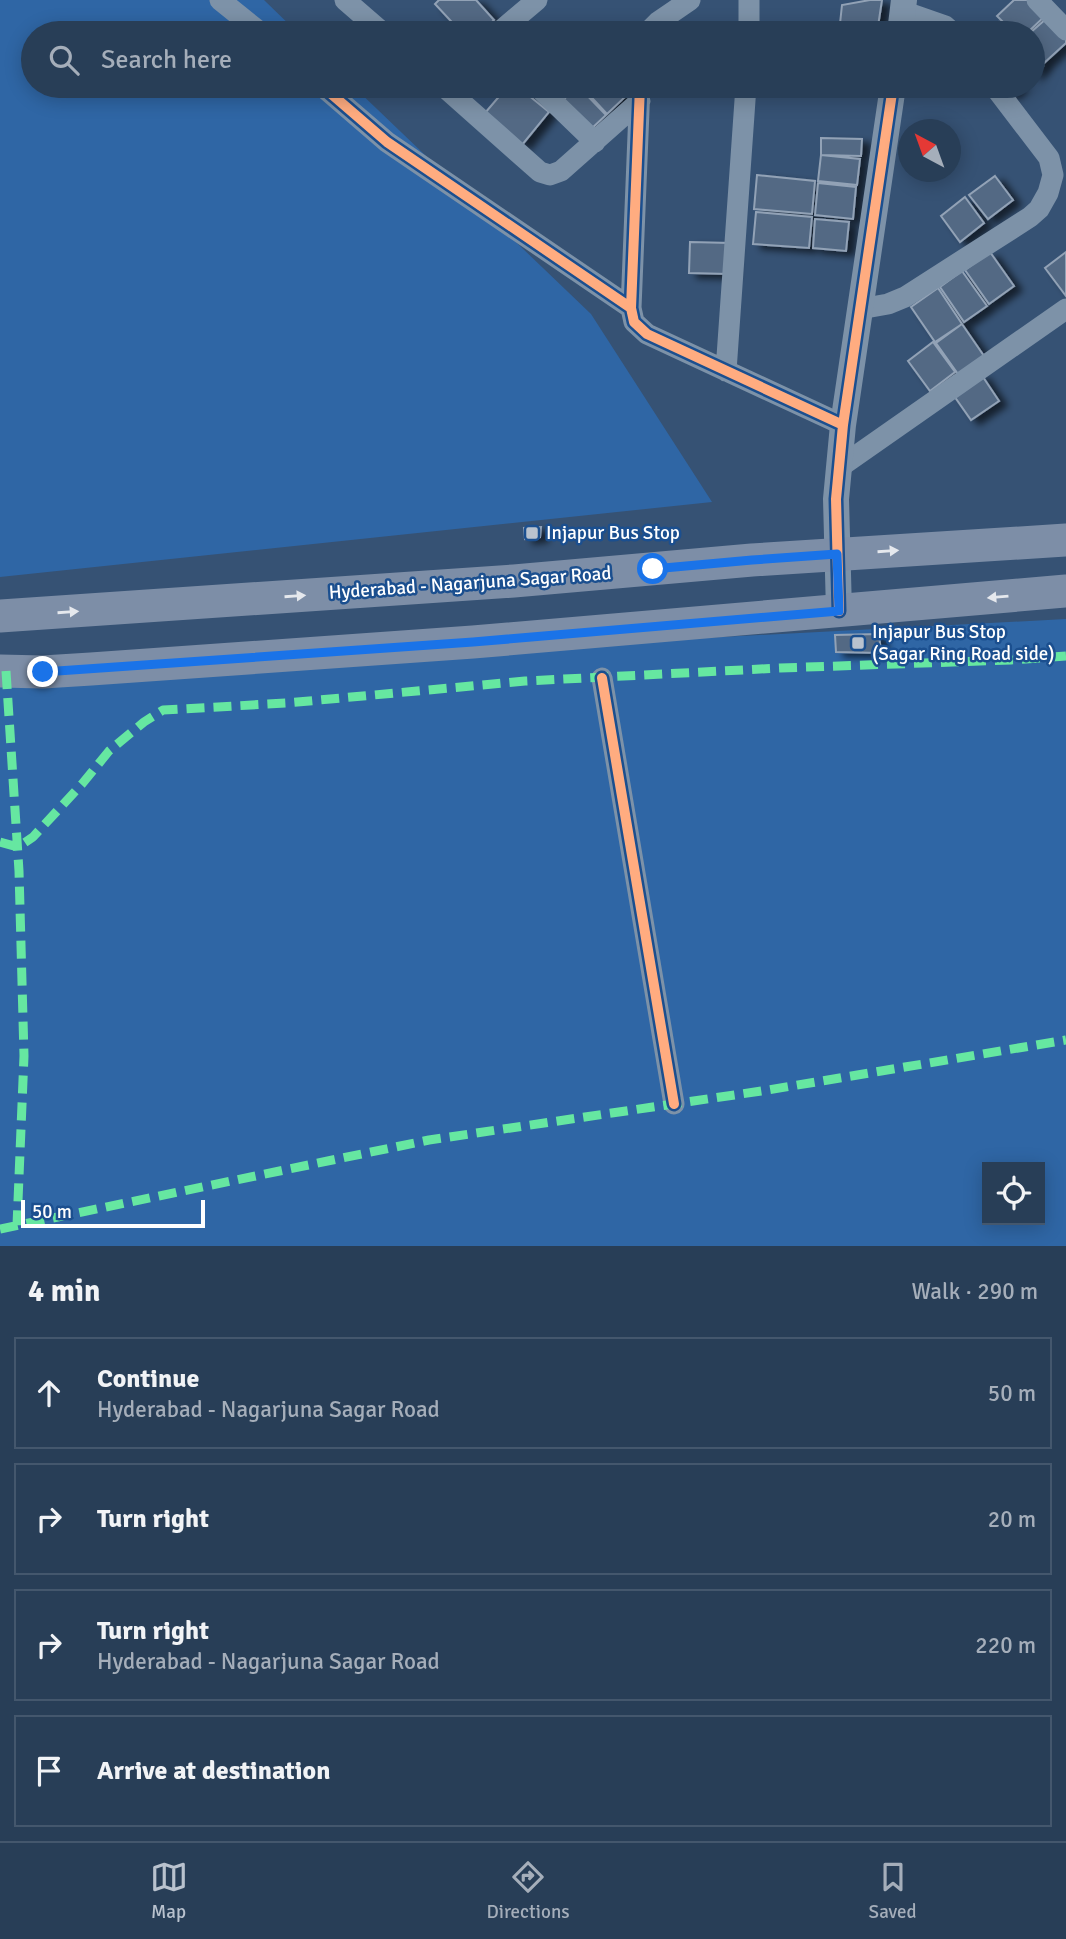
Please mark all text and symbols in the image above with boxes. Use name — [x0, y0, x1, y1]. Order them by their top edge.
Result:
search box — [21, 21, 1045, 98]
icon: search — [45, 41, 83, 79]
text: Search here — [101, 44, 232, 76]
north arrow — [898, 119, 961, 182]
place label: Injapur Bus Stop — [546, 521, 680, 545]
marker: Injapur Bus Stop — [524, 525, 540, 541]
one-way arrow — [878, 545, 900, 556]
route start — [637, 553, 668, 584]
street label: Hyderabad - Nagarjuna Sagar Road — [328, 561, 612, 605]
one-way arrow — [284, 590, 306, 601]
one-way arrow — [987, 592, 1009, 603]
one-way arrow — [57, 606, 79, 617]
place label: Injapur Bus Stop (Sagar Ring Road side) — [872, 620, 1055, 666]
marker: Injapur Bus Stop (Sagar Ring Road side) — [850, 635, 866, 651]
route end — [27, 656, 58, 687]
map controls — [982, 1162, 1045, 1225]
button: locate — [982, 1162, 1045, 1225]
scale bar — [21, 1197, 205, 1229]
text: 50 m — [32, 1200, 72, 1224]
text: 4 min — [28, 1273, 100, 1310]
text: Walk · 290 m — [912, 1277, 1038, 1306]
text: Continue — [97, 1363, 199, 1395]
icon: ahead — [30, 1374, 68, 1412]
text: 50 m — [988, 1379, 1036, 1408]
text: Hyderabad - Nagarjuna Sagar Road — [97, 1395, 440, 1424]
icon: right — [30, 1500, 68, 1538]
text: Turn right — [97, 1503, 209, 1535]
text: 20 m — [988, 1505, 1036, 1534]
text: Turn right — [97, 1615, 209, 1647]
icon: right — [30, 1626, 68, 1664]
text: 220 m — [975, 1631, 1036, 1660]
text: Hyderabad - Nagarjuna Sagar Road — [97, 1647, 440, 1676]
icon: arrive — [30, 1752, 68, 1790]
text: Arrive at destination — [97, 1755, 330, 1787]
tab: Map — [150, 1858, 188, 1924]
tab: Directions — [487, 1858, 570, 1924]
tab: Saved — [869, 1858, 916, 1924]

